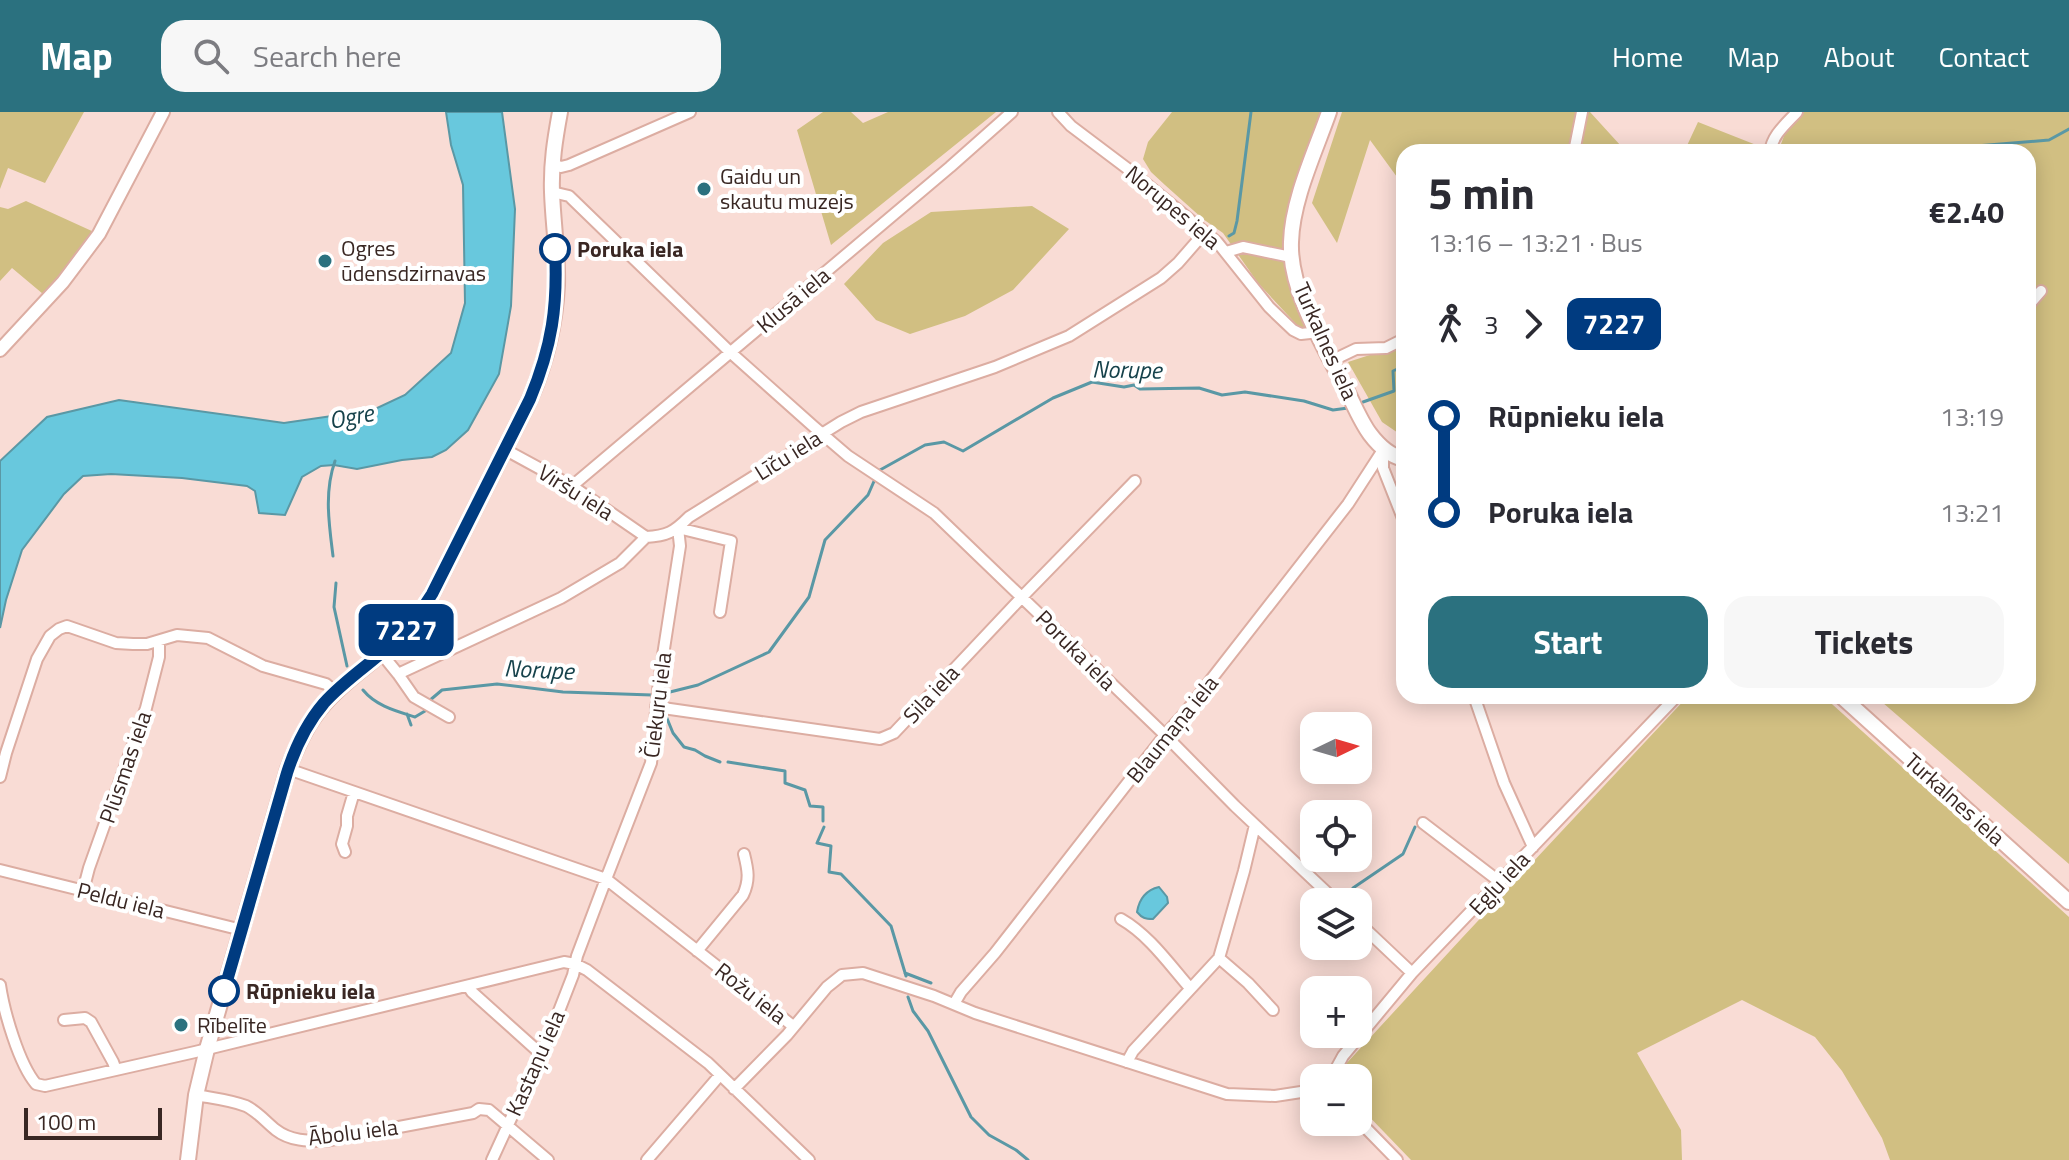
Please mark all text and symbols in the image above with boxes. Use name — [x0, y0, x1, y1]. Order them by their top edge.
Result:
search box — [161, 20, 721, 92]
text: Map — [40, 27, 113, 85]
text: Search here — [253, 33, 402, 79]
icon: search — [189, 34, 233, 78]
text: Home — [1612, 35, 1683, 78]
text: Map — [1727, 35, 1780, 78]
text: About — [1824, 35, 1894, 78]
text: Contact — [1938, 35, 2029, 78]
street label: Norupes iela — [1118, 157, 1228, 257]
place label: Gaidu un skautu muzejs — [720, 159, 854, 218]
text: 5 min — [1428, 159, 1535, 226]
marker: Gaidu un skautu muzejs — [695, 180, 713, 198]
text: €2.40 — [1929, 189, 2004, 235]
text: 13:16 – 13:21 · Bus — [1428, 223, 1643, 262]
place label: Ogres ūdensdzirnavas — [341, 231, 486, 290]
place label: Poruka iela — [577, 232, 684, 266]
marker: Poruka iela — [540, 234, 570, 264]
marker: Ogres ūdensdzirnavas — [316, 252, 334, 270]
street label: Klusā iela — [749, 259, 837, 341]
street label: Turkalnes iela — [1285, 277, 1367, 405]
icon: walk — [1428, 302, 1472, 346]
icon: forward — [1511, 302, 1555, 346]
text: 7227 — [1583, 302, 1645, 345]
text: 3 — [1484, 305, 1499, 344]
water label: Norupe — [1092, 350, 1164, 388]
text: Rūpnieku iela — [1488, 393, 1664, 439]
water label: Ogre — [326, 394, 378, 438]
text: 13:19 — [1940, 397, 2004, 436]
street label: Līču iela — [748, 421, 828, 489]
street label: Viršu iela — [531, 455, 621, 529]
text: Poruka iela — [1488, 489, 1633, 535]
text: 13:21 — [1940, 493, 2004, 532]
button: Start — [1428, 596, 1708, 688]
button: Tickets — [1724, 596, 2004, 688]
street label: Poruka iela — [1028, 602, 1124, 698]
line badge: 7227 — [350, 604, 462, 656]
text: 7227 — [375, 608, 437, 651]
water label: Norupe — [503, 649, 577, 689]
street label: Čiekuru iela — [634, 650, 680, 760]
street label: Sila iela — [895, 657, 967, 731]
street label: Blaumaņa iela — [1118, 668, 1226, 790]
street label: Plūsmas iela — [90, 706, 160, 828]
north arrow — [1300, 712, 1372, 784]
map controls — [1300, 712, 1372, 1136]
street label: Turkalnes iela — [1897, 744, 2013, 854]
button: locate — [1300, 800, 1372, 872]
street label: Egļu iela — [1460, 843, 1538, 923]
street label: Peldu iela — [74, 873, 168, 927]
button: layers — [1300, 888, 1372, 960]
street label: Rožu iela — [708, 954, 794, 1032]
place label: Rūpnieku iela — [246, 974, 375, 1008]
marker: Rūpnieku iela — [209, 976, 239, 1006]
button: + — [1300, 976, 1372, 1048]
street label: Kastaņu iela — [497, 1005, 573, 1121]
place label: Rībelīte — [197, 1008, 267, 1042]
marker: Rībelīte — [172, 1016, 190, 1034]
button: − — [1300, 1064, 1372, 1136]
scale bar — [24, 1104, 162, 1140]
text: 100 m — [36, 1105, 96, 1139]
street label: Ābolu iela — [306, 1110, 400, 1154]

